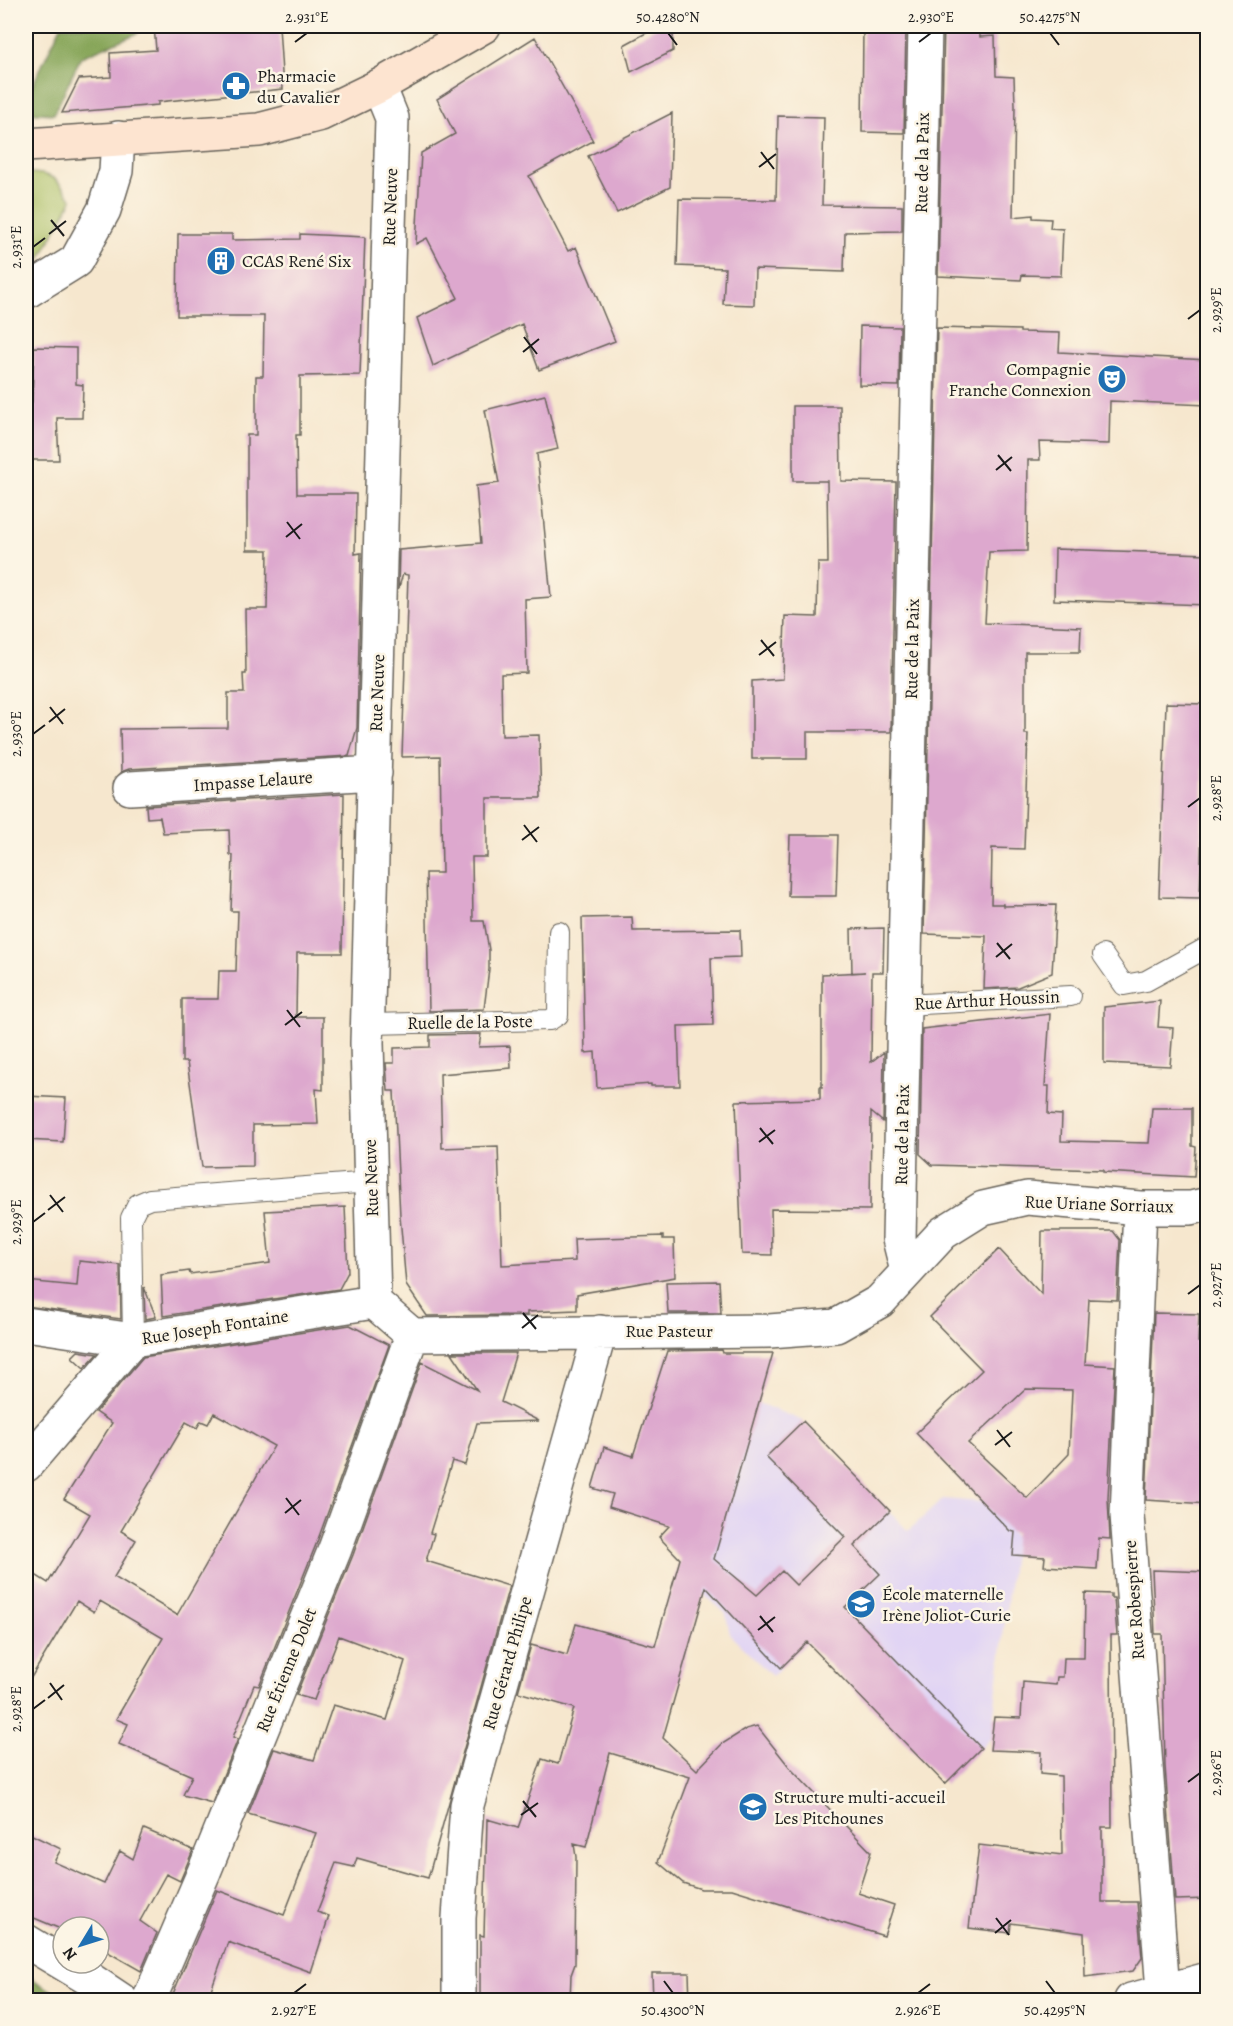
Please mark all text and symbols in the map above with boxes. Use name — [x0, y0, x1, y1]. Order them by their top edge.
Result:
text: 2.931°E — [285, 7, 329, 27]
text: 50.4280°N — [636, 7, 700, 27]
text: 2.930°E — [908, 7, 954, 27]
text: 50.4275°N — [1019, 7, 1081, 27]
place label: Pharmacie du Cavalier — [257, 64, 340, 109]
pharmacy icon: Pharmacie du Cavalier — [220, 70, 252, 102]
street label: Rue de la Paix — [909, 112, 935, 214]
street label: Rue Neuve — [377, 168, 403, 246]
text: 2.931°E — [6, 225, 26, 269]
building icon: CCAS René Six — [205, 245, 237, 277]
place label: CCAS René Six — [242, 249, 351, 273]
text: 2.929°E — [1206, 287, 1226, 333]
place label: Compagnie Franche Connexion — [949, 357, 1091, 402]
theatre icon: Compagnie Franche Connexion — [1096, 363, 1128, 395]
street label: Rue de la Paix — [899, 598, 925, 700]
street label: Rue Neuve — [364, 654, 390, 732]
text: 2.930°E — [6, 711, 26, 757]
street label: Impasse Lelaure — [192, 765, 314, 797]
text: 2.928°E — [1206, 775, 1226, 821]
street label: Rue Arthur Houssin — [913, 984, 1061, 1016]
street label: Ruelle de la Poste — [407, 1009, 533, 1035]
street label: Rue de la Paix — [889, 1084, 915, 1186]
street label: Rue Neuve — [358, 1139, 384, 1217]
street label: Rue Uriane Sorriaux — [1024, 1189, 1174, 1219]
text: 2.929°E — [6, 1199, 26, 1245]
text: 2.927°E — [1206, 1262, 1226, 1308]
street label: Rue Joseph Fontaine — [140, 1304, 290, 1350]
street label: Rue Pasteur — [625, 1319, 713, 1343]
street label: Rue Robespierre — [1118, 1539, 1150, 1661]
place label: École maternelle Irène Joliot-Curie — [882, 1582, 1011, 1627]
school or university icon: École maternelle Irène Joliot-Curie — [845, 1588, 877, 1620]
street label: Rue Gérard Philipe — [476, 1593, 538, 1733]
street label: Rue Étienne Dolet — [250, 1604, 322, 1736]
text: 2.928°E — [6, 1686, 26, 1732]
text: 2.926°E — [1206, 1750, 1226, 1796]
place label: Structure multi-accueil Les Pitchounes — [774, 1785, 946, 1830]
school or university icon: Structure multi-accueil Les Pitchounes — [737, 1791, 769, 1823]
north arrow — [51, 1915, 111, 1975]
text: N — [57, 1942, 82, 1965]
text: 2.927°E — [271, 2000, 317, 2020]
text: 50.4300°N — [641, 2000, 705, 2020]
text: 2.926°E — [895, 2000, 941, 2020]
text: 50.4295°N — [1024, 2000, 1086, 2020]

